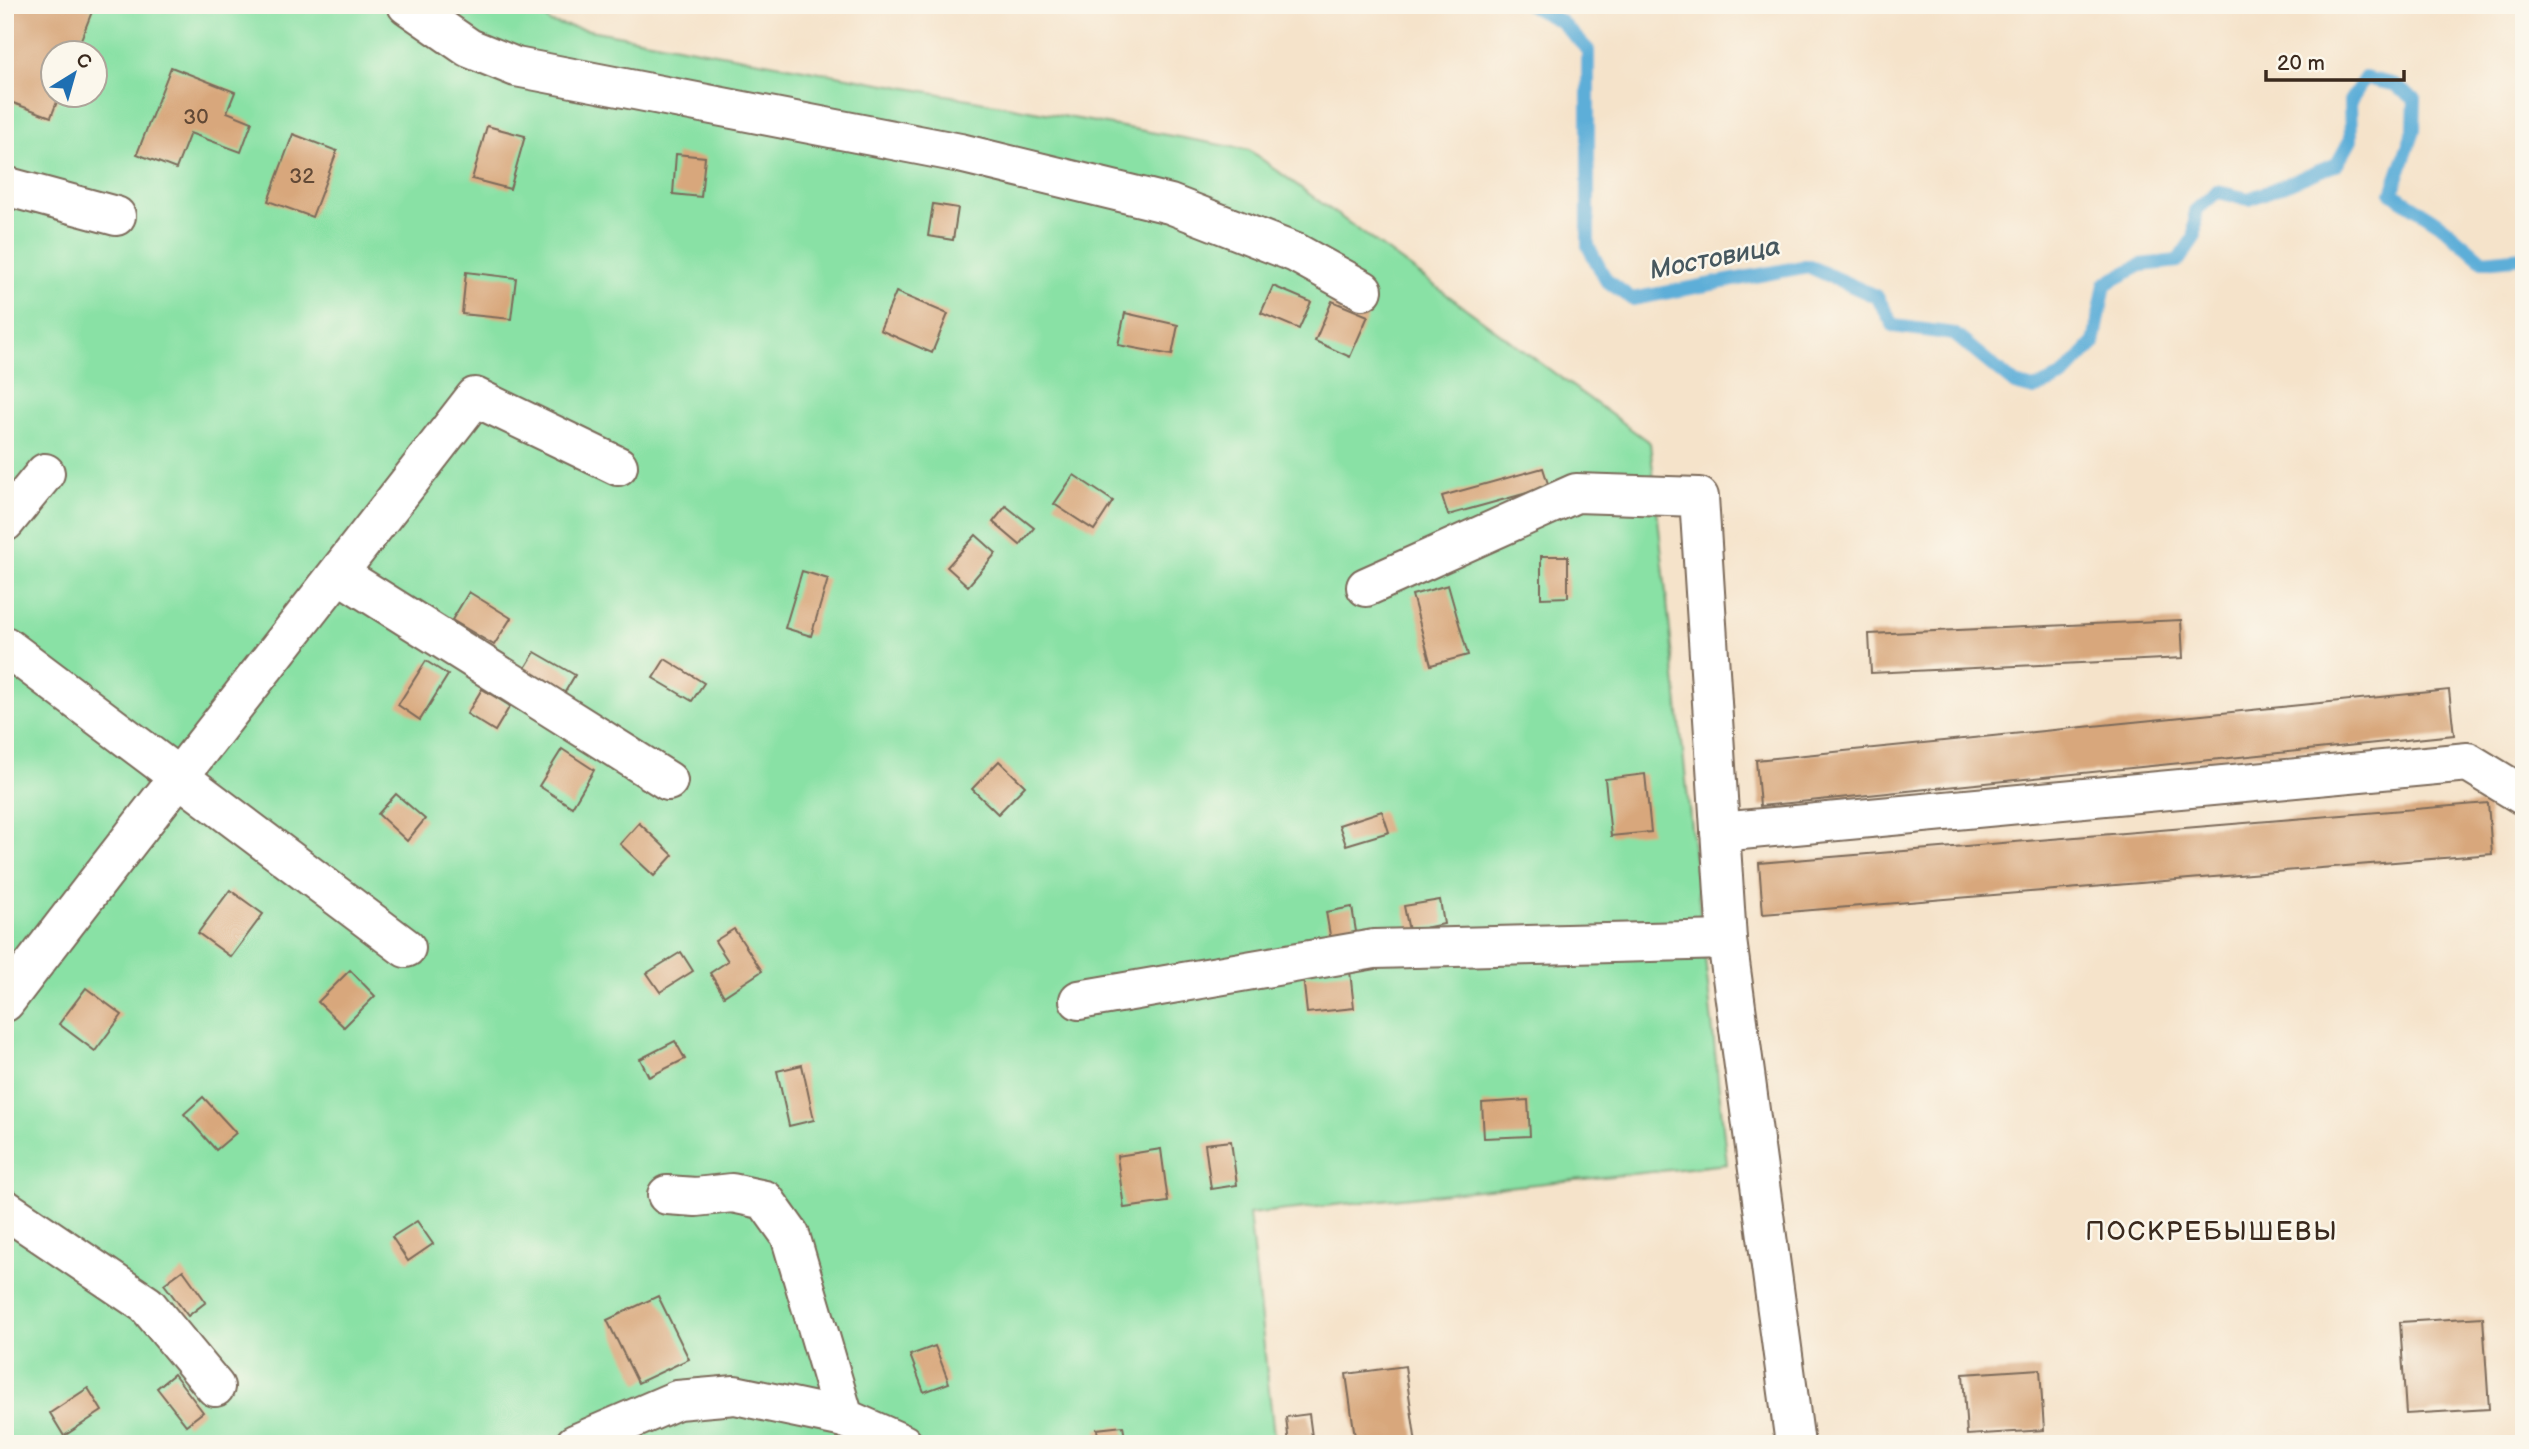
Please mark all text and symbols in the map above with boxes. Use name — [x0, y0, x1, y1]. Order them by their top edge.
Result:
north arrow — [38, 38, 108, 108]
scale bar — [2266, 38, 2405, 82]
text: С — [71, 48, 96, 75]
text: 20 m — [2277, 51, 2325, 76]
house number: 30 — [183, 105, 209, 130]
house number: 32 — [289, 164, 315, 189]
water label: Мостовица — [1647, 231, 1783, 287]
district label: ПОСКРЕБЫШЕВЫ — [2085, 1217, 2339, 1248]

